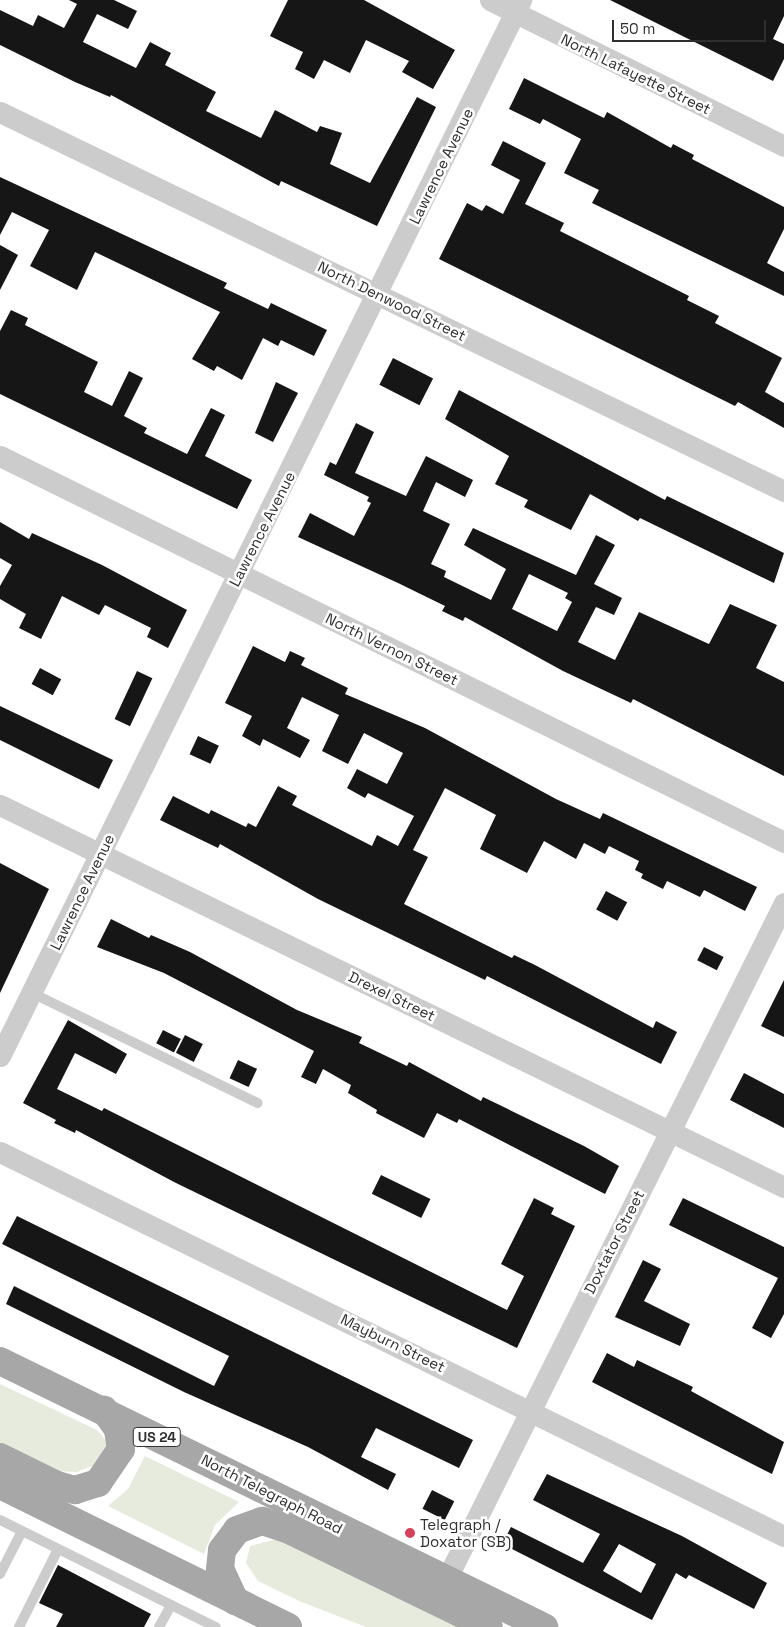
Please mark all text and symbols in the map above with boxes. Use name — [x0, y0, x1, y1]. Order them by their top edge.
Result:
scale bar — [614, 10, 768, 42]
text: 50 m — [620, 19, 655, 38]
street label: North Lafayette Street — [558, 30, 714, 118]
street label: Lawrence Avenue — [405, 105, 477, 227]
street label: North Denwood Street — [315, 257, 469, 345]
street label: Lawrence Avenue — [225, 468, 299, 590]
street label: North Vernon Street — [323, 609, 461, 689]
street label: Lawrence Avenue — [46, 831, 118, 953]
street label: Drexel Street — [346, 967, 438, 1025]
street label: Doxtator Street — [580, 1187, 648, 1297]
street label: Mayburn Street — [338, 1310, 448, 1376]
road number: US 24 — [132, 1425, 182, 1448]
street label: North Telegraph Road — [198, 1450, 346, 1538]
place label: Telegraph / Doxator (SB) — [420, 1515, 511, 1550]
marker: Telegraph / Doxator (SB) — [404, 1527, 416, 1539]

